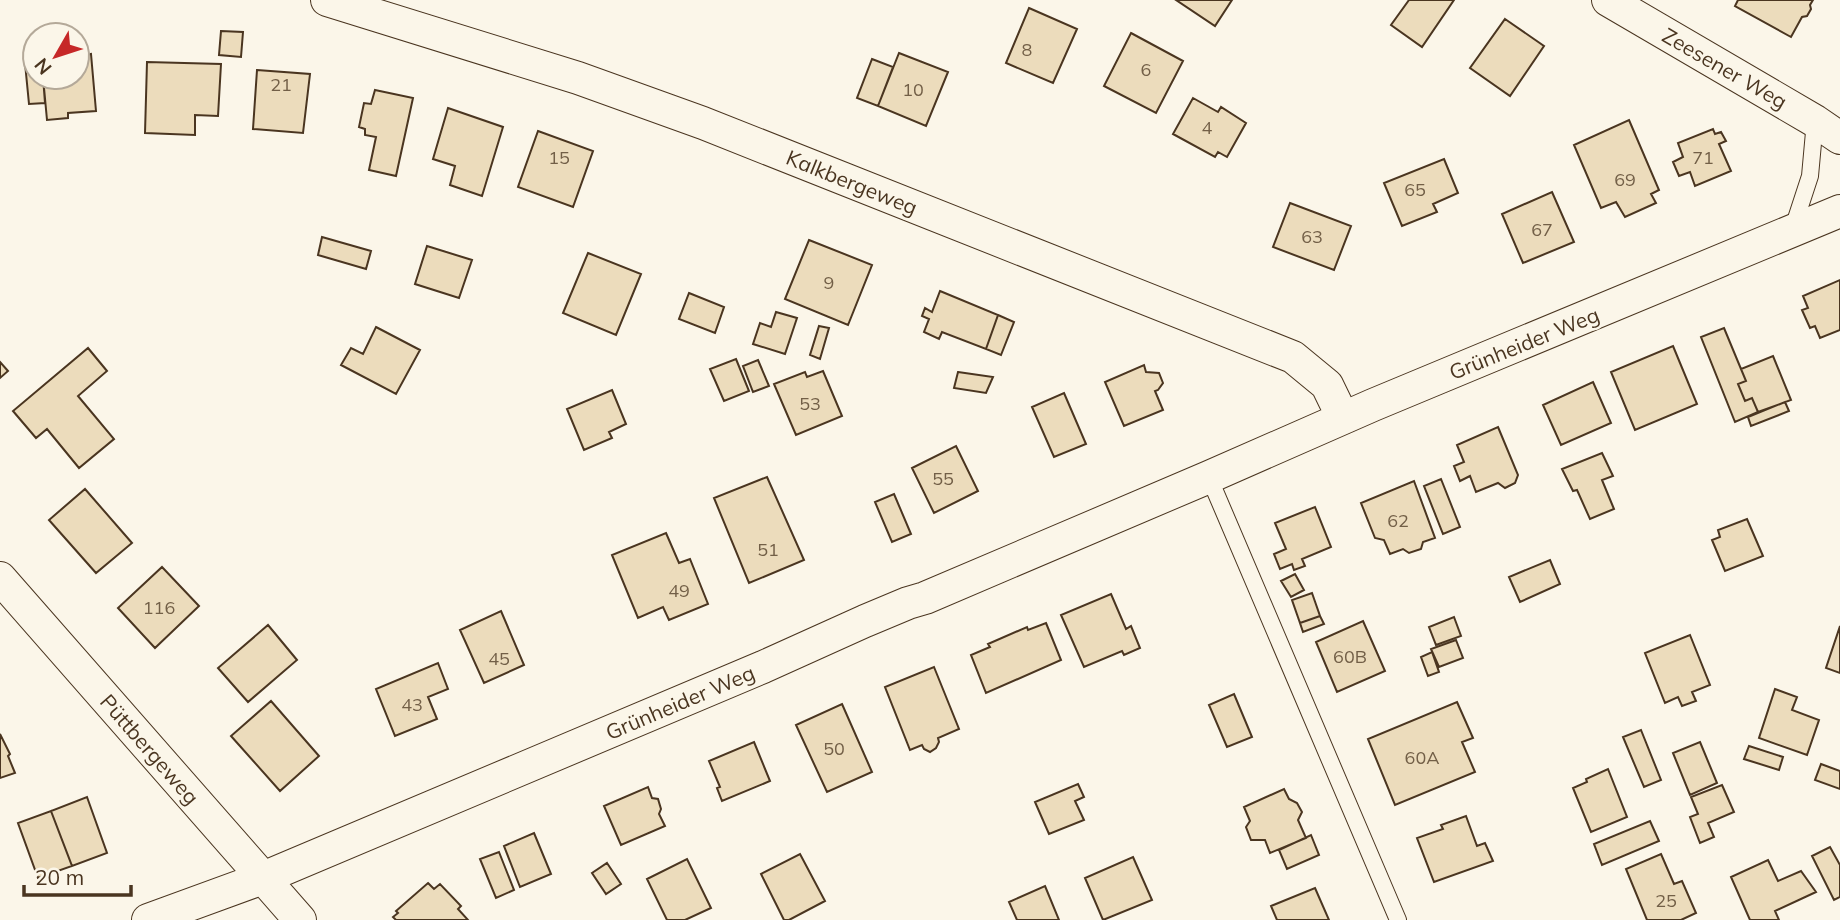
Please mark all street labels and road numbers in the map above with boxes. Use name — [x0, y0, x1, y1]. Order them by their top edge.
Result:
street label: Zeesener Weg — [1658, 22, 1792, 114]
street label: Kalkbergeweg — [783, 144, 921, 220]
street label: Grünheider Weg — [1445, 301, 1603, 385]
street label: Grünheider Weg — [602, 659, 758, 745]
street label: Püttbergeweg — [95, 688, 205, 810]

